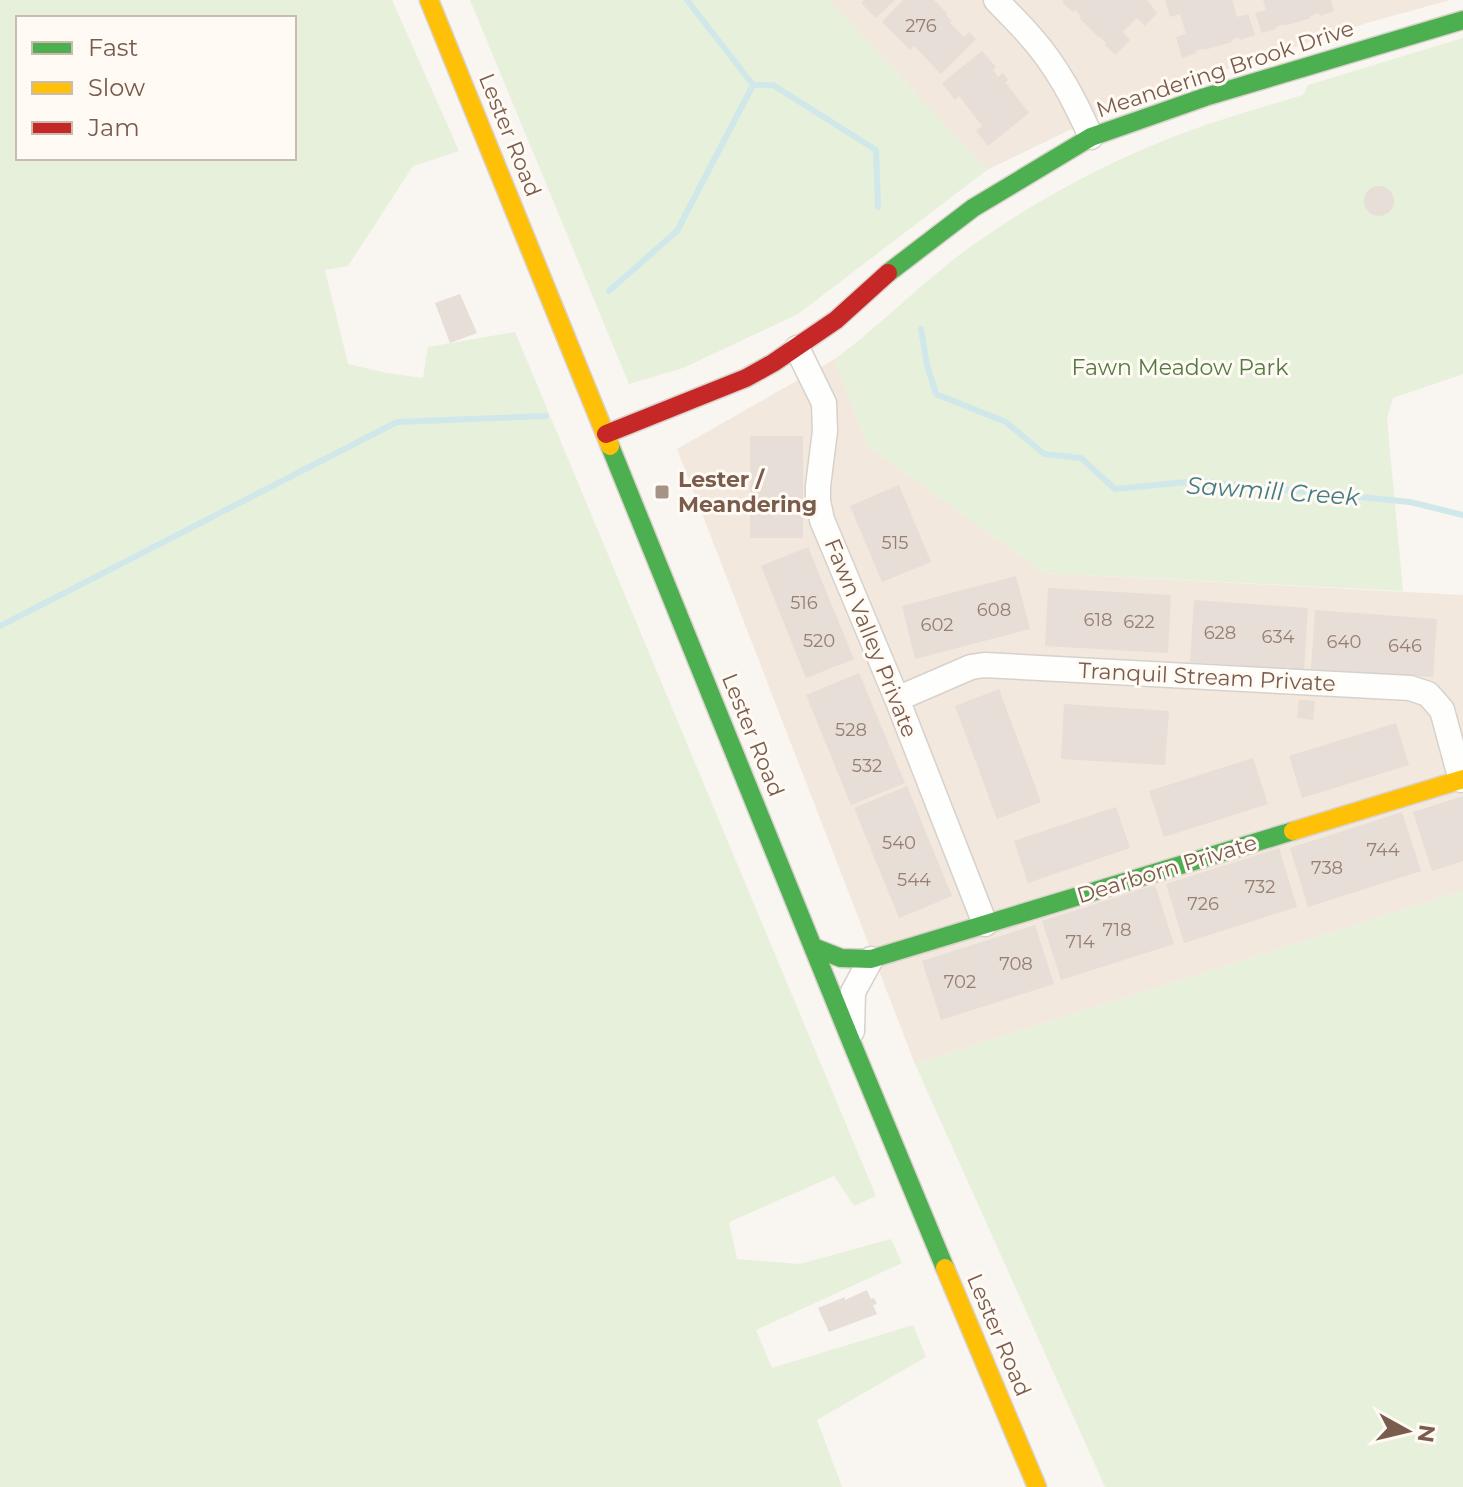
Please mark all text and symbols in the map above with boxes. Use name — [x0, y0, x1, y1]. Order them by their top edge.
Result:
house number: 276 — [905, 15, 937, 37]
street label: Meandering Brook Drive — [1093, 15, 1357, 123]
legend — [16, 16, 296, 160]
text: Fast — [88, 33, 139, 62]
street label: Lester Road — [473, 69, 547, 201]
text: Slow — [88, 73, 145, 102]
text: Jam — [87, 113, 140, 142]
park label: Fawn Meadow Park — [1072, 354, 1289, 381]
place label: Lester / Meandering — [678, 466, 817, 518]
water label: Sawmill Creek — [1186, 470, 1362, 512]
marker: Lester / Meandering — [653, 483, 671, 501]
house number: 515 — [882, 532, 908, 554]
street label: Fawn Valley Private — [819, 535, 923, 741]
house number: 516 — [790, 592, 818, 614]
house number: 608 — [977, 599, 1011, 621]
house number: 618 — [1084, 609, 1112, 631]
house number: 622 — [1123, 611, 1155, 633]
house number: 602 — [920, 614, 954, 636]
house number: 628 — [1204, 622, 1236, 644]
house number: 634 — [1261, 626, 1295, 648]
house number: 520 — [803, 630, 835, 652]
house number: 640 — [1327, 631, 1361, 653]
house number: 646 — [1388, 635, 1422, 657]
street label: Tranquil Stream Private — [1078, 657, 1336, 697]
street label: Lester Road — [716, 669, 790, 801]
house number: 528 — [835, 719, 867, 741]
house number: 532 — [852, 755, 882, 777]
street label: Dearborn Private — [1074, 829, 1260, 909]
house number: 540 — [882, 832, 916, 854]
house number: 744 — [1366, 839, 1400, 861]
house number: 738 — [1311, 857, 1343, 879]
house number: 544 — [897, 869, 931, 891]
house number: 732 — [1245, 876, 1275, 898]
house number: 726 — [1187, 893, 1219, 915]
house number: 718 — [1103, 919, 1131, 941]
house number: 714 — [1065, 931, 1095, 953]
house number: 708 — [999, 953, 1033, 975]
house number: 702 — [944, 971, 976, 993]
street label: Lester Road — [961, 1270, 1037, 1400]
north arrow — [1367, 1391, 1447, 1471]
text: N — [1412, 1423, 1441, 1444]

